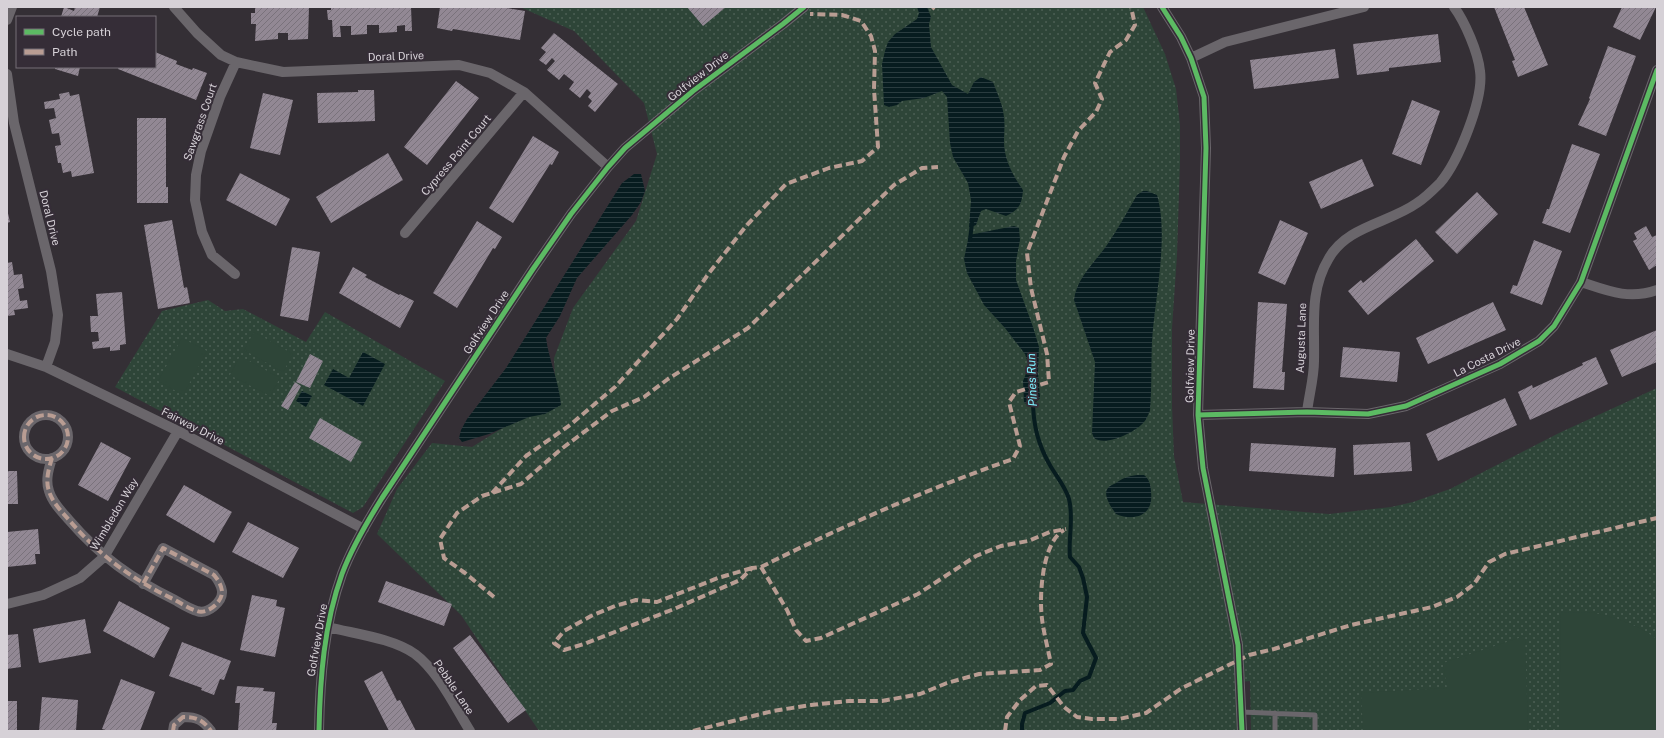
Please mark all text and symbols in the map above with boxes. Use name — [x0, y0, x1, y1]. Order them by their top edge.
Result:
legend — [16, 16, 156, 68]
text: Cycle path — [52, 25, 111, 39]
text: Path — [52, 45, 78, 59]
street label: Doral Drive — [368, 49, 424, 63]
street label: Golfview Drive — [665, 49, 731, 103]
street label: Sawgrass Court — [181, 82, 219, 162]
street label: Cypress Point Court — [419, 112, 493, 198]
street label: Doral Drive — [37, 189, 63, 247]
street label: Golfview Drive — [461, 288, 511, 356]
street label: Augusta Lane — [1294, 303, 1308, 373]
street label: Golfview Drive — [1183, 329, 1197, 403]
street label: La Costa Drive — [1452, 335, 1522, 379]
water label: Pines Run — [1024, 353, 1040, 407]
street label: Fairway Drive — [160, 405, 226, 447]
street label: Wimbledon Way — [88, 476, 140, 552]
street label: Golfview Drive — [305, 603, 329, 677]
street label: Pebble Lane — [431, 658, 477, 716]

